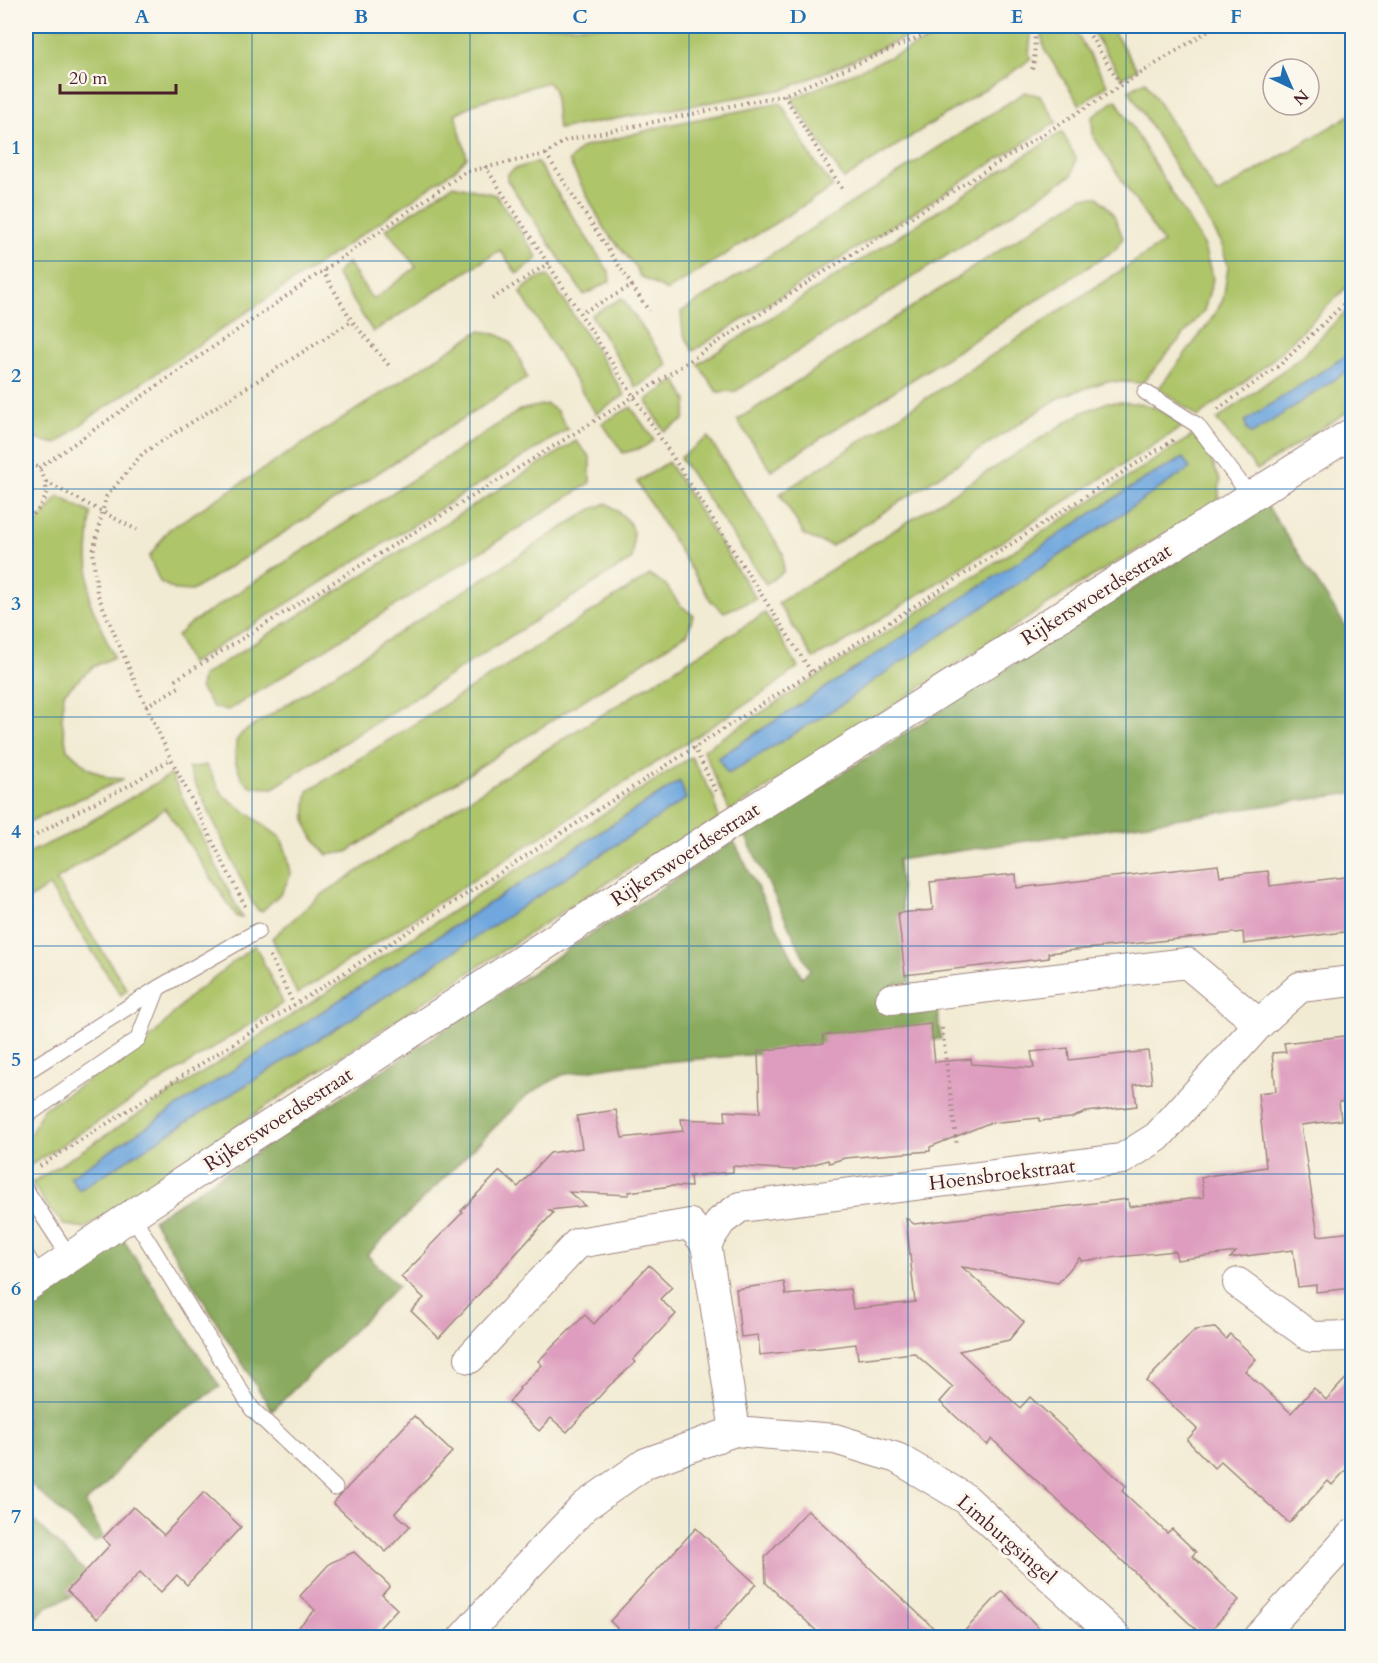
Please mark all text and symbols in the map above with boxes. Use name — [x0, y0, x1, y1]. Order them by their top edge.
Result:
text: A — [134, 3, 150, 30]
text: B — [354, 3, 368, 30]
text: C — [572, 3, 588, 30]
text: D — [789, 3, 807, 30]
text: E — [1011, 3, 1023, 30]
text: F — [1230, 3, 1242, 30]
scale bar — [60, 57, 176, 95]
north arrow — [1261, 57, 1321, 117]
text: 20 m — [69, 66, 108, 91]
text: N — [1288, 84, 1313, 110]
text: 1 — [11, 134, 21, 161]
text: 2 — [11, 362, 21, 389]
street label: Rijkerswoerdsestraat — [1016, 537, 1177, 652]
text: 3 — [11, 590, 21, 617]
street label: Rijkerswoerdsestraat — [606, 796, 766, 913]
text: 4 — [11, 818, 21, 845]
text: 5 — [11, 1046, 21, 1073]
street label: Rijkerswoerdsestraat — [199, 1061, 359, 1178]
street label: Hoensbroekstraat — [927, 1152, 1077, 1197]
text: 6 — [11, 1275, 21, 1302]
street label: Limburgsingel — [951, 1489, 1062, 1590]
text: 7 — [11, 1503, 21, 1530]

